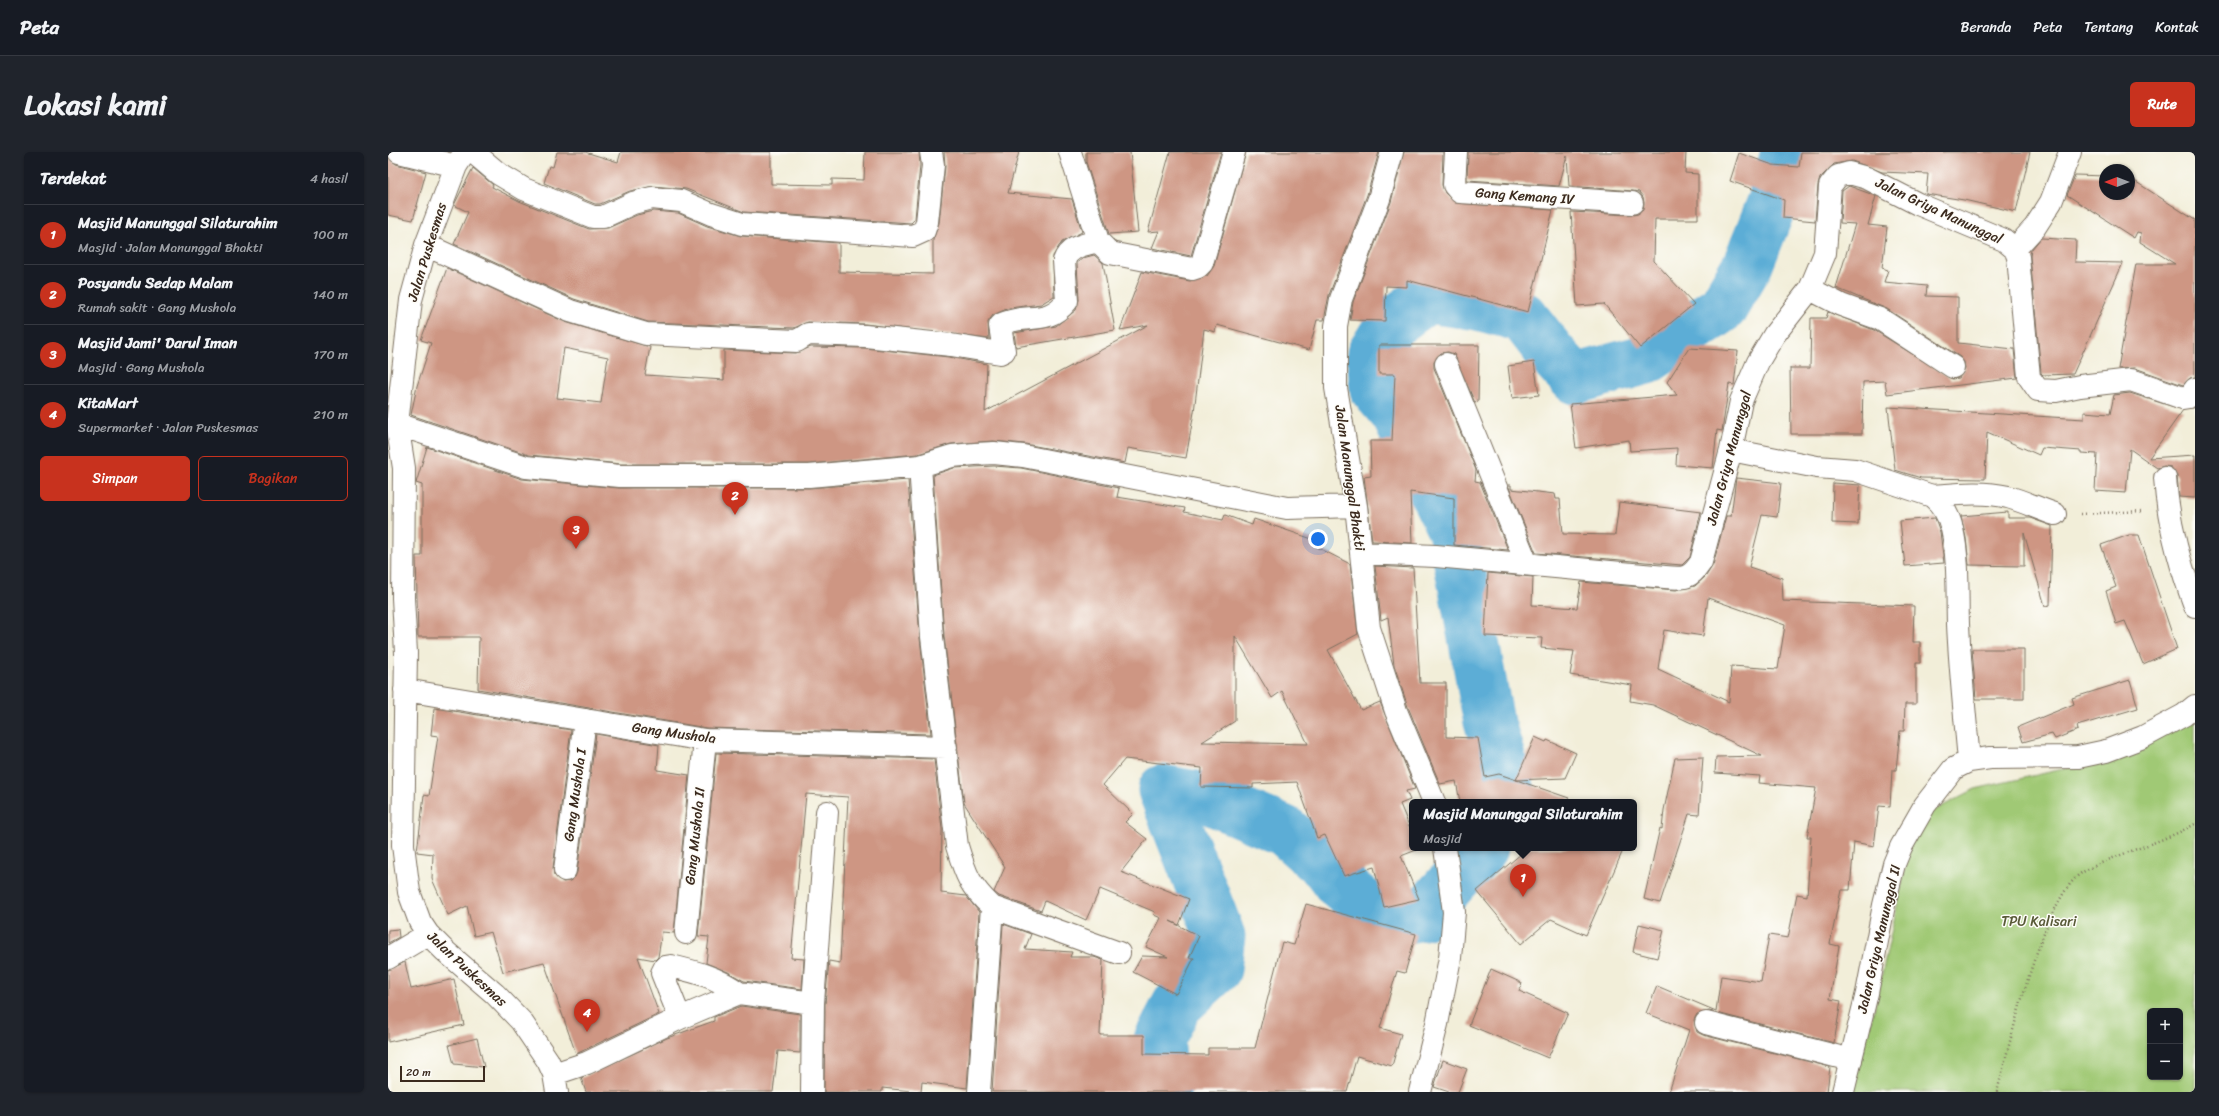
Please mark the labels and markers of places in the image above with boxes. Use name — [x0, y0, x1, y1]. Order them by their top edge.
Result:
pin: 2 — [722, 482, 748, 515]
pin: 3 — [563, 516, 589, 549]
pin: 1 — [1510, 864, 1536, 897]
pin: 4 — [574, 999, 600, 1032]

